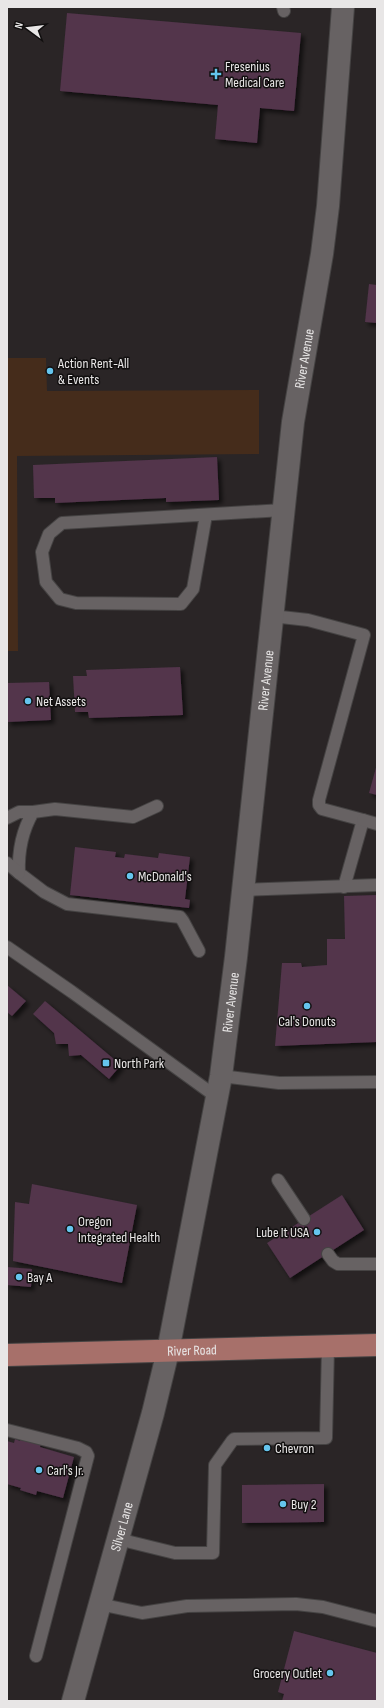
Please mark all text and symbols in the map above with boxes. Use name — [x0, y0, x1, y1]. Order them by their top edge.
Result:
north arrow — [8, 8, 48, 48]
text: N — [12, 21, 26, 30]
place label: Fresenius Medical Care — [225, 58, 284, 91]
marker: Fresenius Medical Care — [210, 68, 222, 80]
street label: River Avenue — [291, 327, 318, 390]
place label: Action Rent-All & Events — [57, 355, 129, 388]
marker: Action Rent-All & Events — [45, 366, 55, 376]
street label: River Avenue — [254, 649, 278, 711]
place label: Net Assets — [36, 693, 86, 710]
marker: Net Assets — [23, 696, 33, 706]
place label: McDonald's — [138, 868, 192, 885]
marker: McDonald's — [125, 871, 135, 881]
street label: River Avenue — [219, 971, 243, 1034]
marker: Cal's Donuts — [302, 1001, 312, 1011]
place label: Cal's Donuts — [278, 1013, 336, 1030]
place label: North Park — [114, 1055, 165, 1072]
marker: North Park — [101, 1058, 111, 1068]
place label: Oregon Integrated Health — [78, 1213, 160, 1246]
marker: Oregon Integrated Health — [65, 1224, 75, 1234]
place label: Lube It USA — [256, 1224, 310, 1241]
marker: Lube It USA — [312, 1227, 322, 1237]
place label: Bay A — [27, 1269, 53, 1286]
marker: Bay A — [14, 1272, 24, 1282]
street label: River Road — [167, 1341, 217, 1360]
place label: Chevron — [275, 1440, 314, 1457]
marker: Chevron — [262, 1443, 272, 1453]
place label: Carl's Jr. — [47, 1462, 84, 1479]
marker: Carl's Jr. — [34, 1465, 44, 1475]
place label: Buy 2 — [291, 1496, 317, 1513]
marker: Buy 2 — [278, 1499, 288, 1509]
street label: Silver Lane — [107, 1500, 137, 1553]
place label: Grocery Outlet — [253, 1665, 322, 1682]
marker: Grocery Outlet — [325, 1668, 335, 1678]

